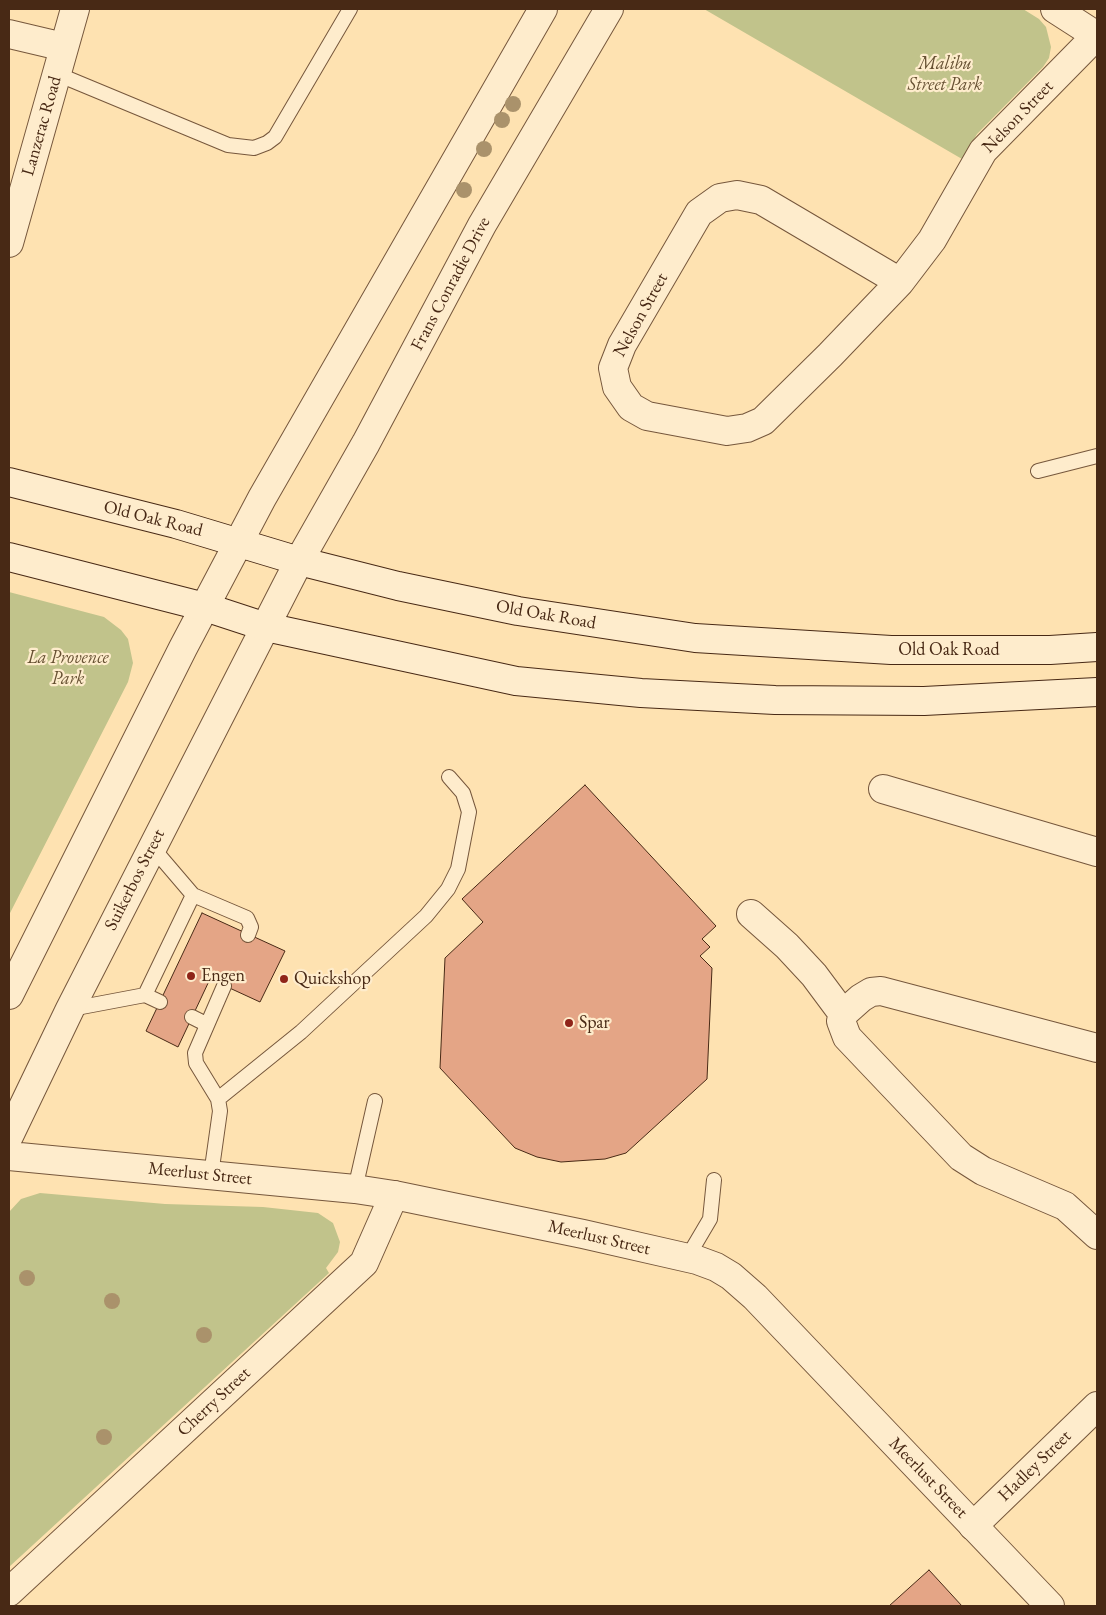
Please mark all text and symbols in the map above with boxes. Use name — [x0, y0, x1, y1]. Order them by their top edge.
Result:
park label: Malibu Street Park — [908, 53, 982, 96]
street label: Lanzerac Road — [17, 74, 67, 178]
street label: Nelson Street — [978, 76, 1058, 158]
street label: Frans Conradie Drive — [407, 213, 495, 355]
street label: Nelson Street — [609, 269, 673, 361]
street label: Old Oak Road — [101, 496, 205, 542]
street label: Old Oak Road — [494, 596, 598, 634]
street label: Old Oak Road — [898, 639, 1000, 661]
park label: La Provence Park — [27, 647, 109, 690]
street label: Suikerbos Street — [100, 826, 170, 934]
place label: Engen — [201, 965, 245, 987]
place label: Quickshop — [294, 968, 371, 990]
marker: Engen — [185, 970, 197, 982]
marker: Quickshop — [278, 973, 290, 985]
place label: Spar — [579, 1012, 610, 1034]
marker: Spar — [563, 1017, 575, 1029]
street label: Meerlust Street — [147, 1158, 253, 1190]
street label: Meerlust Street — [546, 1216, 652, 1260]
street label: Cherry Street — [173, 1363, 255, 1441]
street label: Hadley Street — [994, 1426, 1076, 1506]
street label: Meerlust Street — [884, 1433, 972, 1523]

